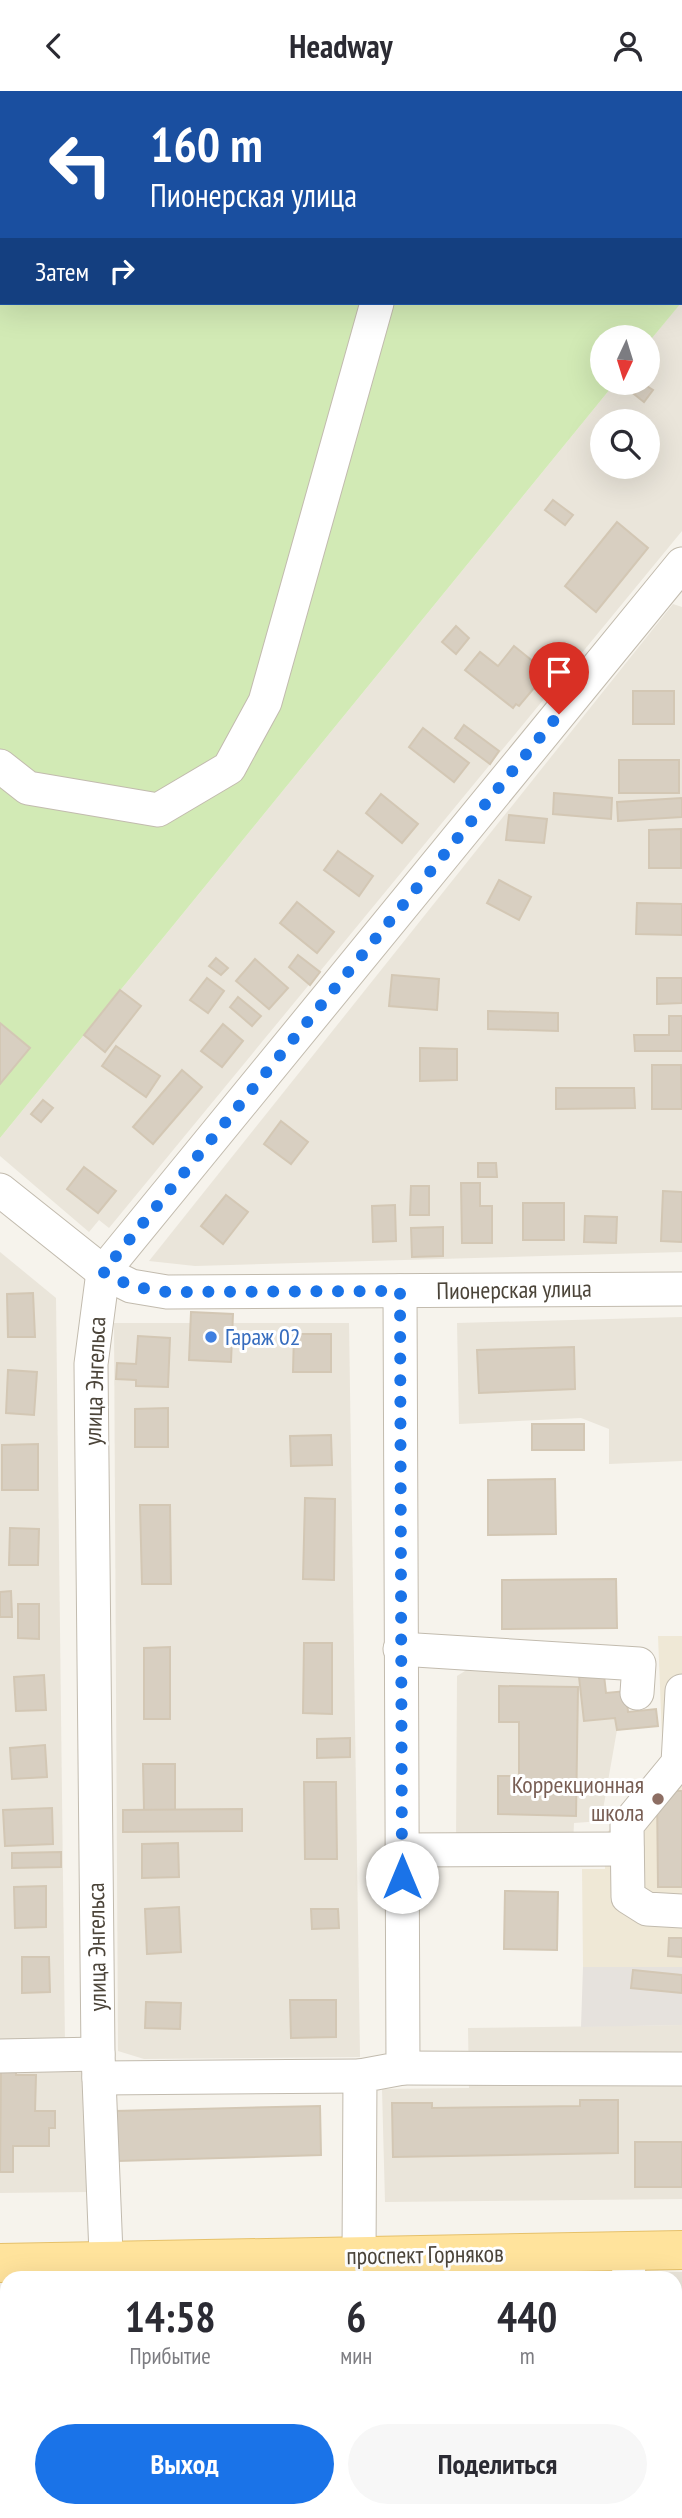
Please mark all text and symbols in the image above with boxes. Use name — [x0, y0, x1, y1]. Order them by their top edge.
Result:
text: Headway — [289, 25, 393, 67]
icon: back — [35, 27, 73, 65]
icon: person — [609, 27, 647, 65]
text: 160 m — [150, 112, 263, 176]
icon: left — [35, 119, 126, 210]
text: Пионерская улица — [150, 174, 357, 216]
icon: right — [103, 252, 141, 290]
text: Затем — [35, 255, 89, 288]
north arrow — [590, 325, 660, 395]
map controls — [590, 325, 660, 479]
button: search — [590, 409, 660, 479]
pin — [529, 642, 589, 714]
icon: arrive — [540, 653, 578, 691]
street label: Пионерская улица — [436, 1273, 592, 1306]
street label: улица Энгельса — [77, 1316, 112, 1446]
place label: Гараж 02 — [225, 1321, 301, 1352]
marker: Гараж 02 — [203, 1329, 219, 1345]
place label: Коррекционная школа — [512, 1769, 644, 1828]
marker: Коррекционная школа — [650, 1791, 666, 1807]
position arrow — [365, 1840, 439, 1914]
street label: улица Энгельса — [80, 1882, 113, 2012]
street label: проспект Горняков — [346, 2238, 504, 2271]
text: 14:58 — [125, 2289, 216, 2344]
text: 6 — [346, 2289, 366, 2344]
text: 440 — [497, 2289, 557, 2344]
text: Прибытие — [129, 2341, 211, 2370]
text: мин — [340, 2341, 372, 2370]
text: m — [520, 2341, 535, 2370]
button: Выход — [35, 2424, 334, 2504]
button: Поделиться — [348, 2424, 647, 2504]

